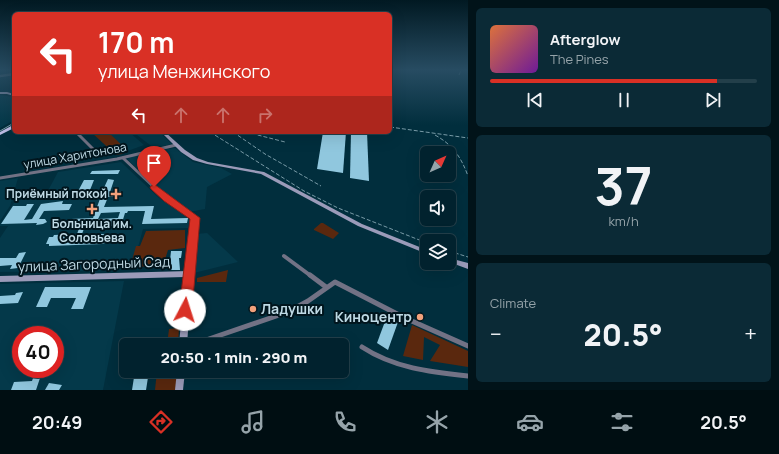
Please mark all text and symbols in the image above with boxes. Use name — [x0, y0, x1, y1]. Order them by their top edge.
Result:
text: 170 m — [98, 23, 174, 61]
icon: left — [32, 28, 84, 80]
text: Afterglow — [550, 29, 621, 50]
text: The Pines — [550, 50, 609, 68]
text: улица Менжинского — [98, 59, 270, 83]
icon: previous — [524, 89, 546, 111]
icon: pause — [613, 89, 635, 111]
icon: next — [702, 89, 724, 111]
icon: left — [128, 104, 150, 126]
icon: ahead — [170, 104, 192, 126]
icon: ahead — [212, 104, 234, 126]
icon: right — [254, 104, 276, 126]
street label: улица Харитонова — [22, 138, 128, 173]
pin — [137, 146, 171, 187]
north arrow — [420, 146, 456, 182]
map controls — [420, 146, 456, 270]
text: 37 — [595, 150, 652, 221]
icon: arrive — [143, 152, 165, 174]
place label: Приёмный покой — [6, 185, 107, 202]
marker: Приёмный покой — [110, 188, 122, 200]
button: sound — [420, 190, 456, 226]
marker: Больница им. Соловьева — [86, 203, 98, 215]
text: km/h — [608, 212, 639, 230]
place label: Больница им. Соловьева — [52, 215, 132, 246]
button: layers — [420, 234, 456, 270]
street label: улица Загородный Сад — [17, 251, 171, 276]
position arrow — [164, 289, 206, 331]
text: Climate — [490, 294, 536, 312]
place label: Ладушки — [261, 299, 323, 318]
marker: Ладушки — [248, 304, 258, 314]
place label: Киноцентр — [335, 307, 412, 326]
marker: Киноцентр — [415, 312, 425, 322]
text: 20.5° — [584, 314, 663, 355]
text: − — [490, 319, 502, 349]
text: + — [744, 319, 757, 349]
speed limit sign: 40 — [12, 326, 64, 378]
text: 20:50 · 1 min · 290 m — [161, 347, 307, 368]
icon: directions — [147, 408, 175, 436]
icon: music — [239, 408, 267, 436]
icon: phone — [331, 408, 359, 436]
icon: climate — [423, 408, 451, 436]
icon: car — [516, 408, 544, 436]
icon: filters — [608, 408, 636, 436]
text: 20:49 — [32, 410, 83, 434]
text: 20.5° — [700, 410, 747, 434]

